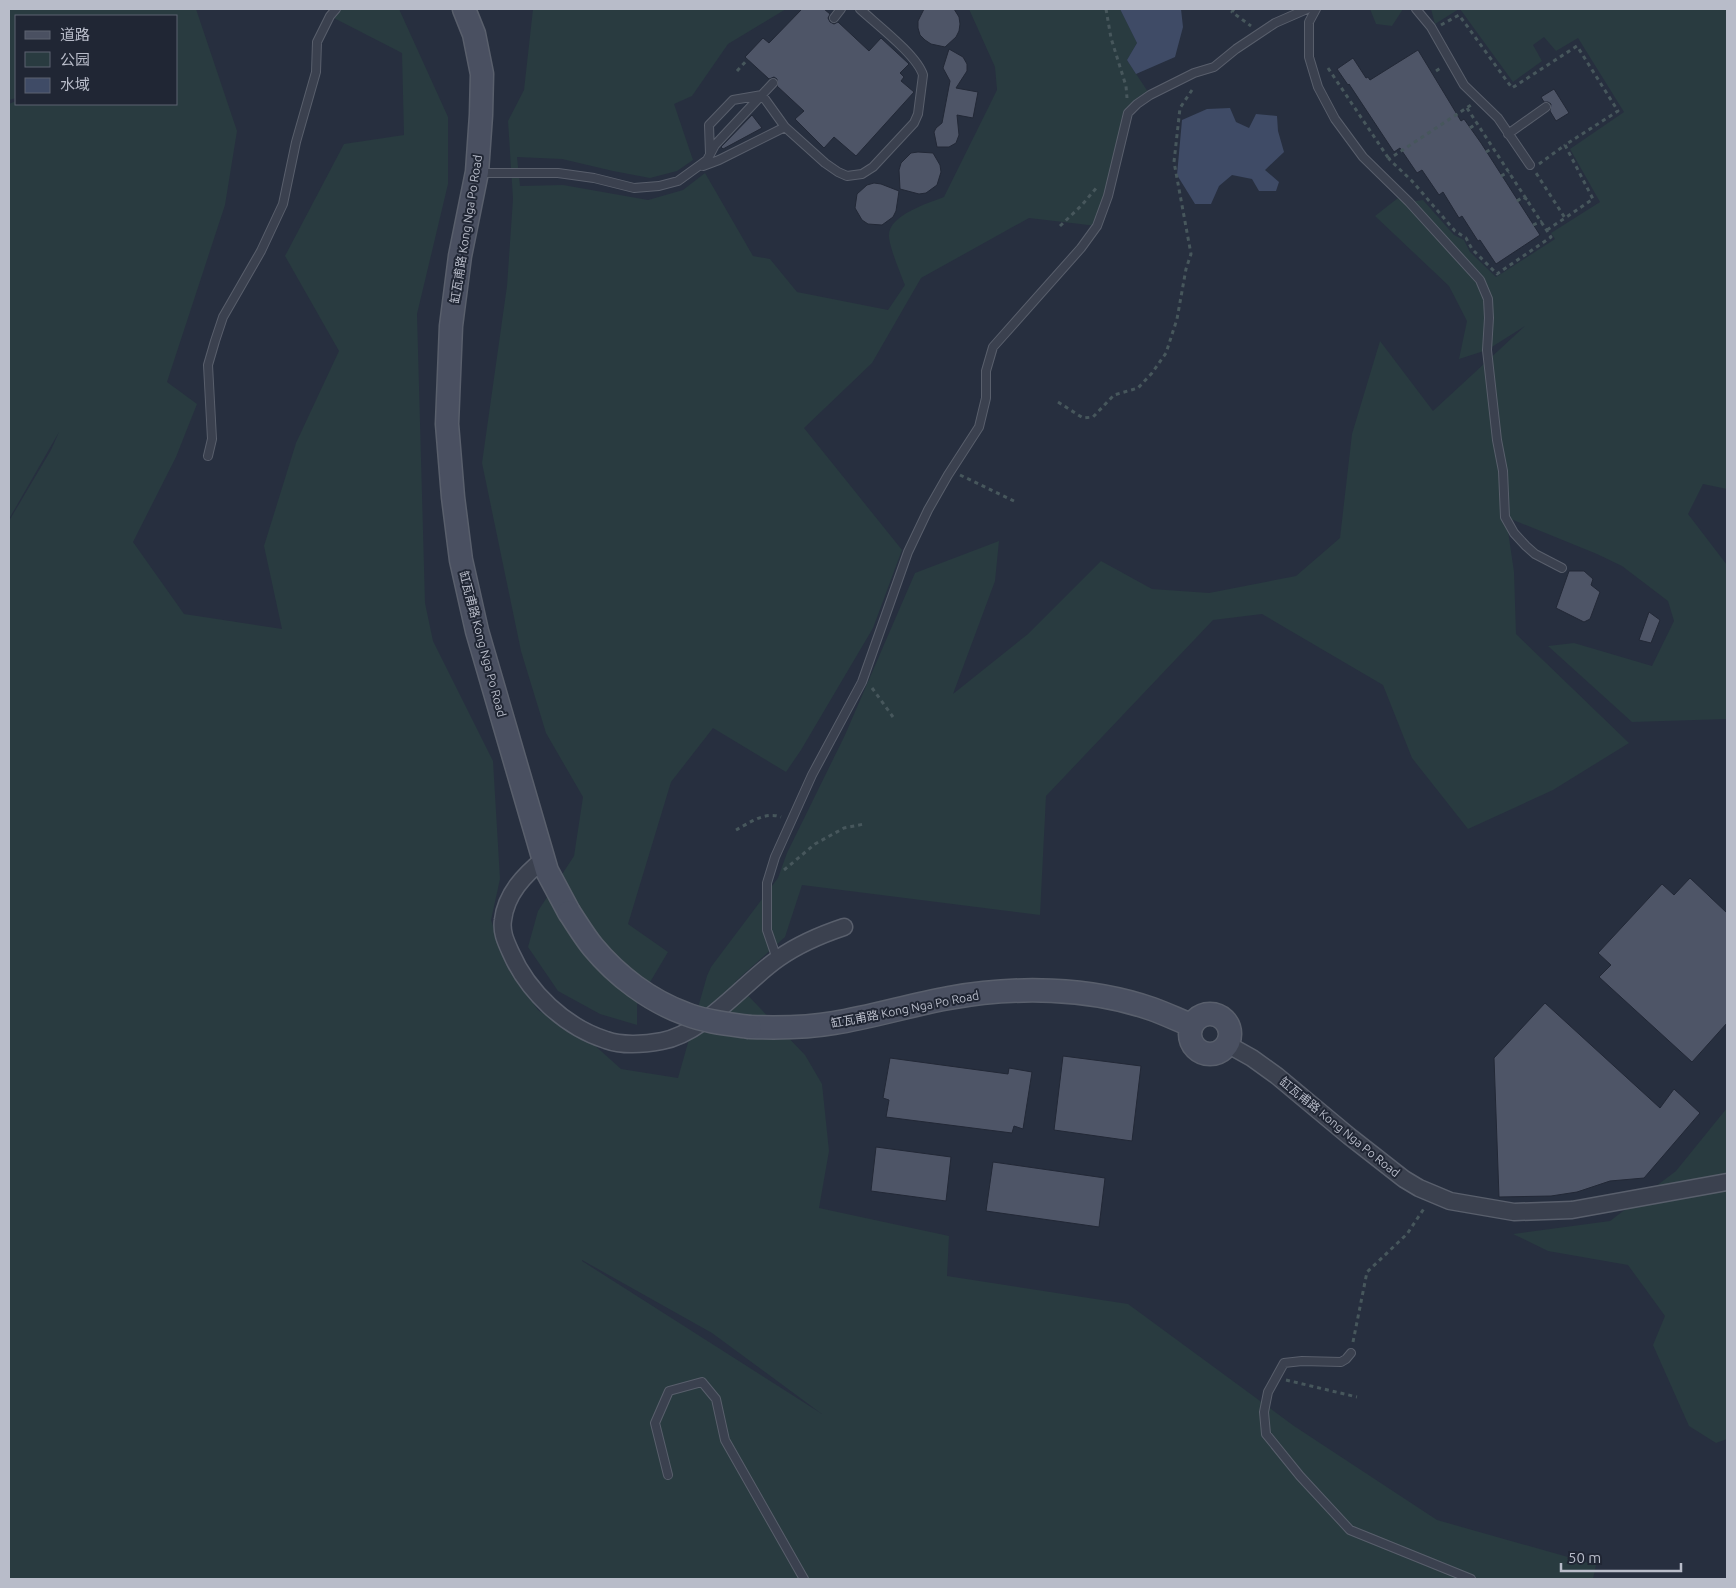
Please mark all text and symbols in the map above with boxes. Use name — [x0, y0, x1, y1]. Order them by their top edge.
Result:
legend — [15, 15, 178, 105]
text: 道路 — [60, 26, 90, 43]
text: 公园 — [60, 51, 90, 68]
text: 水域 — [60, 76, 90, 93]
street label: 缸瓦甫路 Kong Nga Po Road — [448, 154, 484, 304]
street label: 缸瓦甫路 Kong Nga Po Road — [457, 570, 509, 718]
street label: 缸瓦甫路 Kong Nga Po Road — [830, 988, 980, 1030]
street label: 缸瓦甫路 Kong Nga Po Road — [1278, 1075, 1402, 1179]
scale bar — [1561, 1540, 1681, 1572]
text: 50 m — [1568, 1549, 1601, 1566]

